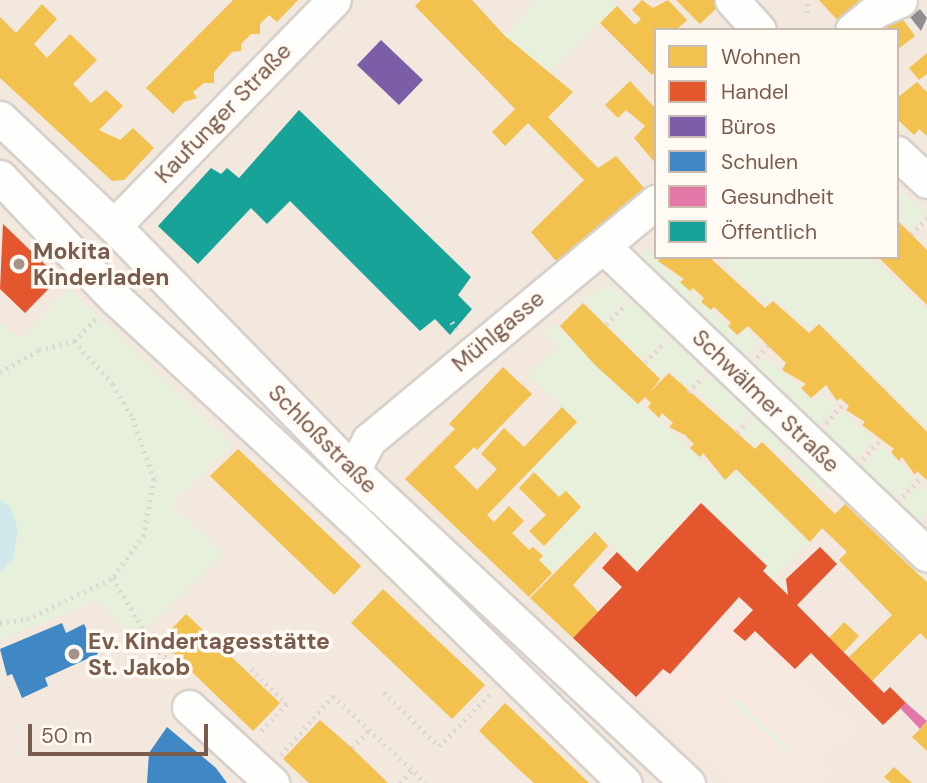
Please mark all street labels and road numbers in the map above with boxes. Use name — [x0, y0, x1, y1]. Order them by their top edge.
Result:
street label: Kaufunger Straße — [149, 37, 297, 189]
street label: Mühlgasse — [446, 284, 550, 378]
street label: Schwälmer Straße — [687, 324, 845, 478]
street label: Schloßstraße — [263, 379, 383, 499]

